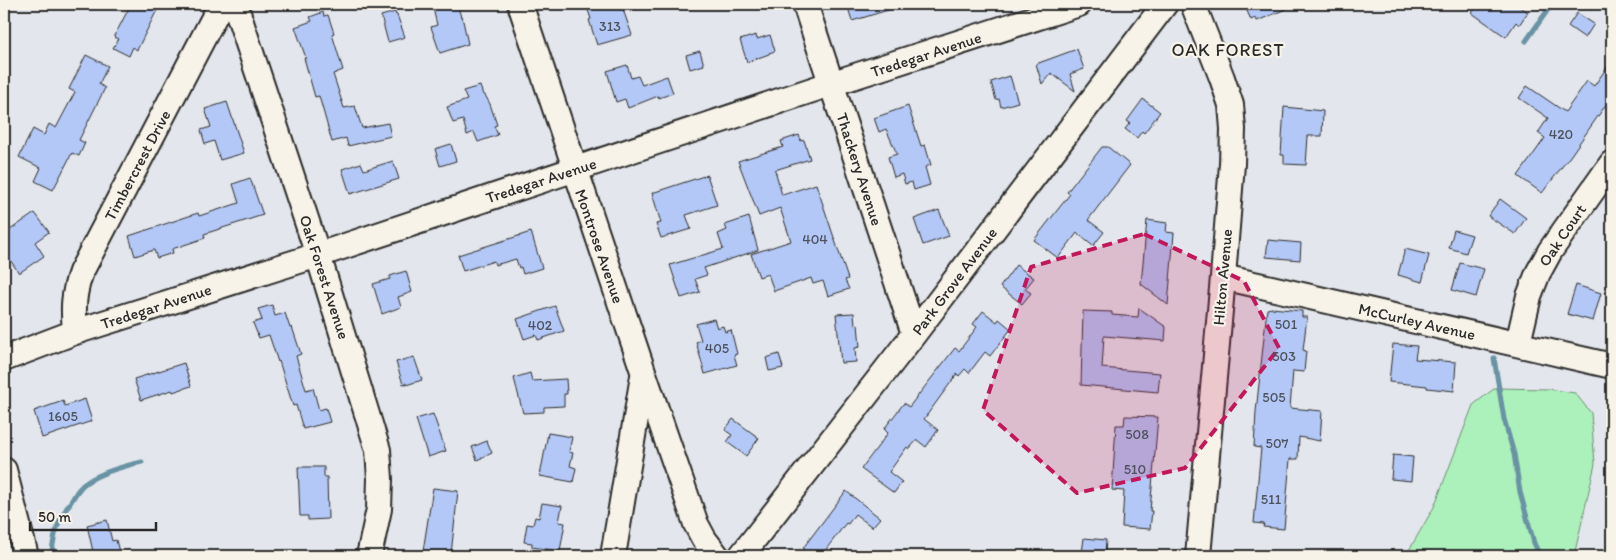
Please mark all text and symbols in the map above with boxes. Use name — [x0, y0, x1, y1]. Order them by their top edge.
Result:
house number: 313 — [599, 18, 621, 35]
street label: Tredegar Avenue — [868, 28, 984, 81]
district label: OAK FOREST — [1171, 39, 1285, 61]
street label: Timbercrest Drive — [100, 107, 175, 224]
street label: Thackery Avenue — [832, 110, 887, 228]
house number: 420 — [1549, 126, 1573, 143]
street label: Tredegar Avenue — [483, 154, 599, 207]
street label: Montrose Avenue — [571, 187, 628, 306]
street label: Oak Court — [1535, 201, 1590, 270]
street label: Oak Forest Avenue — [295, 213, 354, 342]
street label: Park Grove Avenue — [908, 223, 1001, 339]
street label: Hilton Avenue — [1209, 228, 1236, 326]
house number: 404 — [802, 231, 828, 248]
street label: Tredegar Avenue — [98, 280, 214, 333]
street label: McCurley Avenue — [1357, 299, 1477, 344]
house number: 501 — [1275, 316, 1298, 333]
house number: 402 — [528, 317, 553, 334]
house number: 405 — [705, 340, 729, 357]
house number: 503 — [1272, 348, 1296, 365]
house number: 505 — [1262, 389, 1286, 406]
house number: 1605 — [48, 408, 78, 425]
house number: 508 — [1125, 426, 1149, 443]
house number: 507 — [1266, 435, 1289, 452]
house number: 510 — [1124, 461, 1146, 478]
house number: 511 — [1261, 491, 1282, 508]
scale bar — [30, 500, 156, 532]
text: 50 m — [38, 508, 71, 526]

